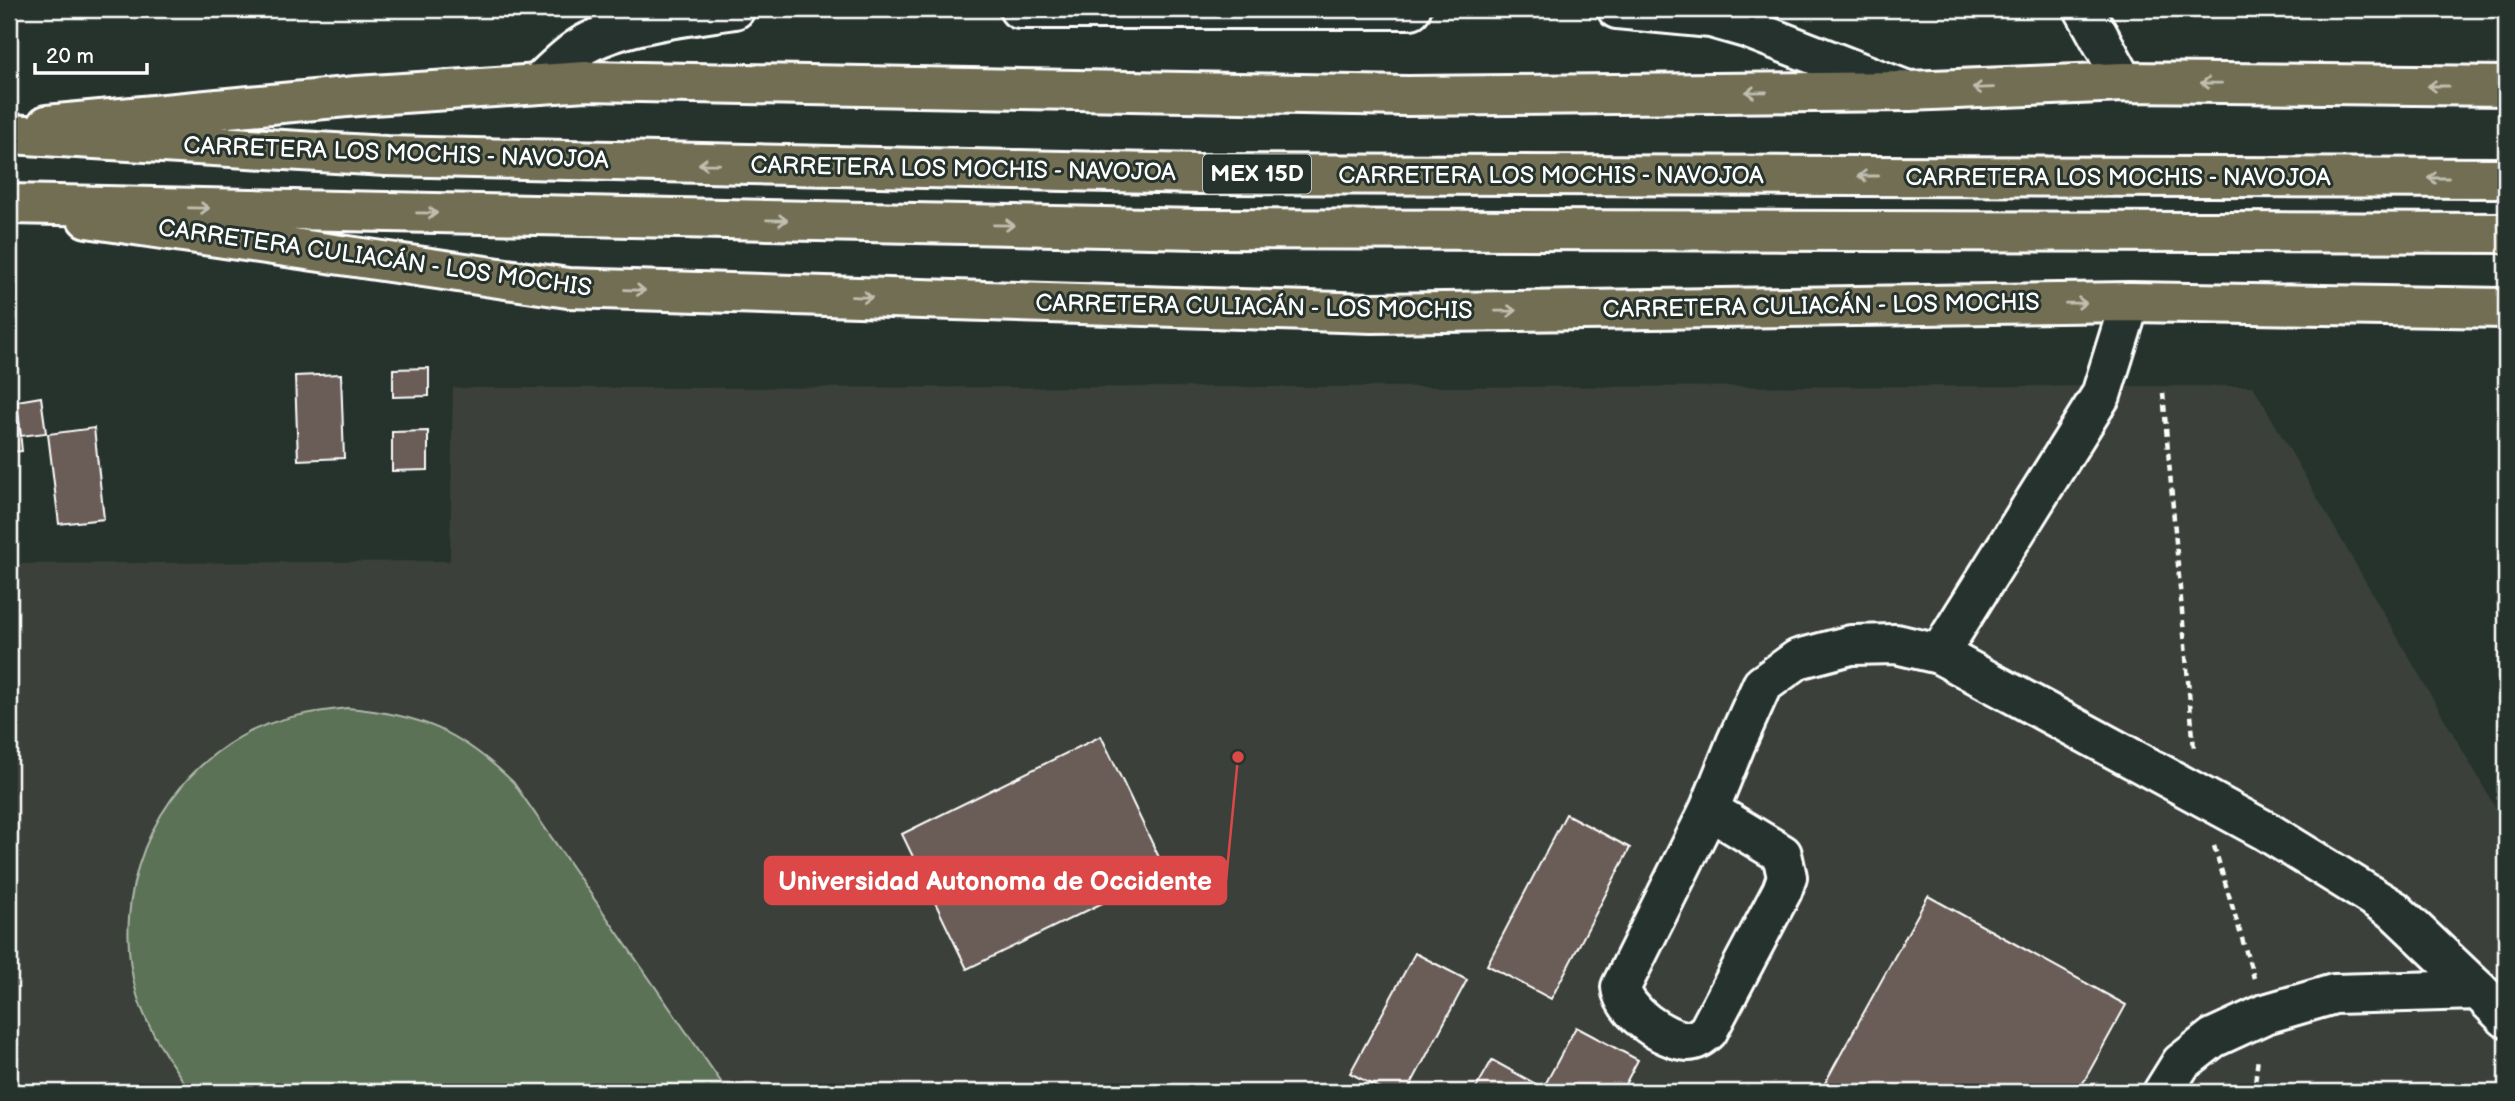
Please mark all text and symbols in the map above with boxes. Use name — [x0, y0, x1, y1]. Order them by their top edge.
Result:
scale bar — [35, 32, 147, 76]
text: 20 m — [46, 44, 94, 69]
one-way arrow — [2199, 77, 2222, 90]
one-way arrow — [2427, 79, 2450, 93]
one-way arrow — [1972, 81, 1995, 94]
one-way arrow — [1744, 86, 1767, 99]
street label: CARRETERA LOS MOCHIS - NAVOJOA — [183, 131, 609, 175]
street label: CARRETERA LOS MOCHIS - NAVOJOA — [750, 151, 1176, 187]
road number: MEX 15D — [1203, 154, 1311, 194]
one-way arrow — [698, 157, 721, 170]
street label: CARRETERA LOS MOCHIS - NAVOJOA — [1338, 161, 1764, 190]
street label: CARRETERA LOS MOCHIS - NAVOJOA — [1905, 163, 2331, 192]
one-way arrow — [1856, 169, 1879, 183]
one-way arrow — [2427, 171, 2450, 185]
one-way arrow — [188, 201, 211, 214]
one-way arrow — [415, 206, 438, 219]
street label: CARRETERA CULIACÁN - LOS MOCHIS — [156, 212, 594, 303]
one-way arrow — [765, 213, 788, 227]
one-way arrow — [993, 218, 1016, 232]
one-way arrow — [623, 284, 646, 297]
street label: CARRETERA CULIACÁN - LOS MOCHIS — [1602, 287, 2040, 324]
street label: CARRETERA CULIACÁN - LOS MOCHIS — [1035, 288, 1473, 325]
one-way arrow — [850, 291, 873, 304]
one-way arrow — [2064, 296, 2087, 310]
one-way arrow — [1494, 304, 1517, 318]
callout: Universidad Autonoma de Occidente — [765, 857, 1226, 904]
text: Universidad Autonoma de Occidente — [778, 867, 1212, 898]

